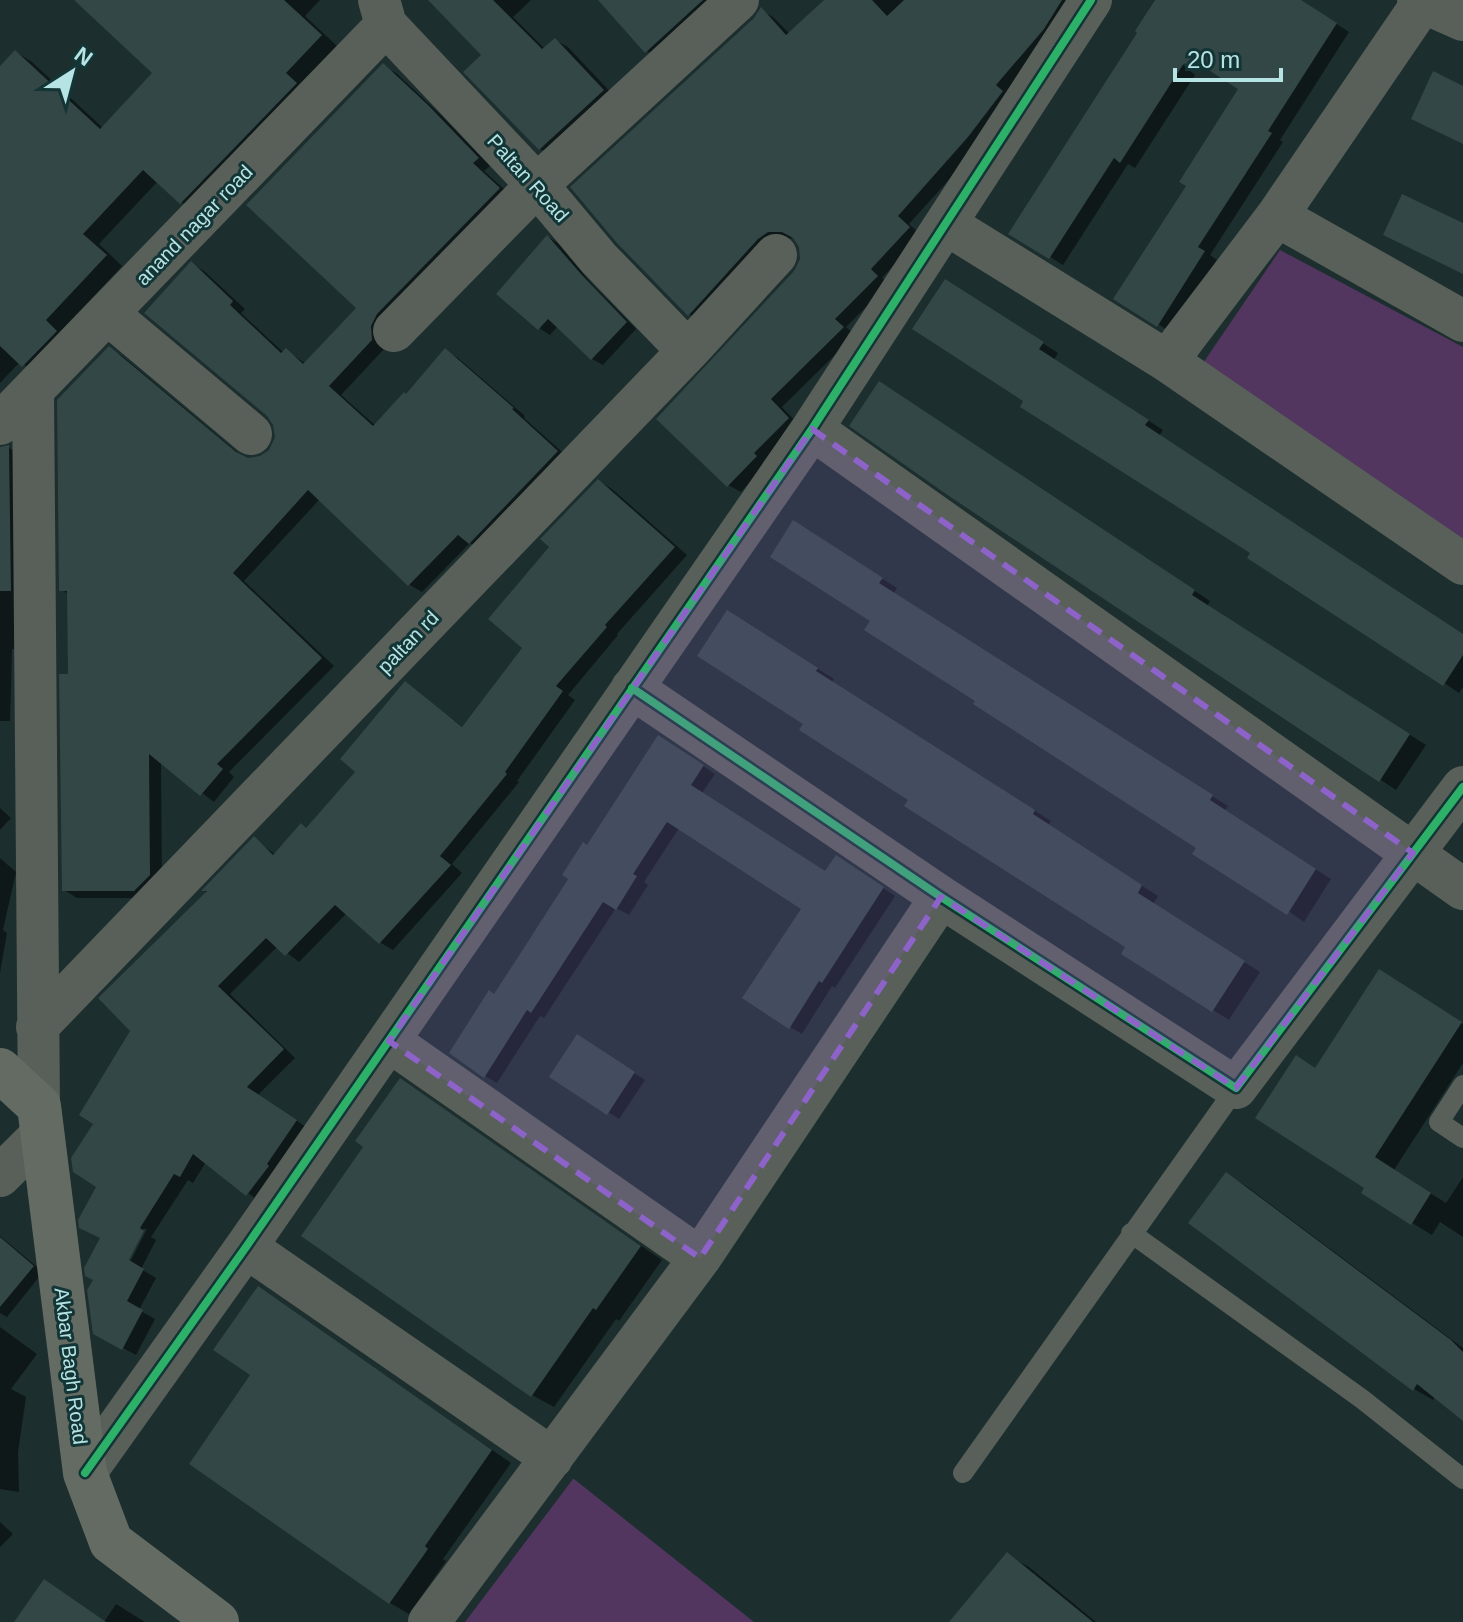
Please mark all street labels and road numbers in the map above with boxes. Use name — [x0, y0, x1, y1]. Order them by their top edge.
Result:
street label: Paltan Road — [483, 130, 573, 226]
street label: anand nagar road — [131, 161, 257, 289]
street label: paltan rd — [373, 606, 443, 678]
street label: Akbar Bagh Road — [50, 1286, 92, 1446]

